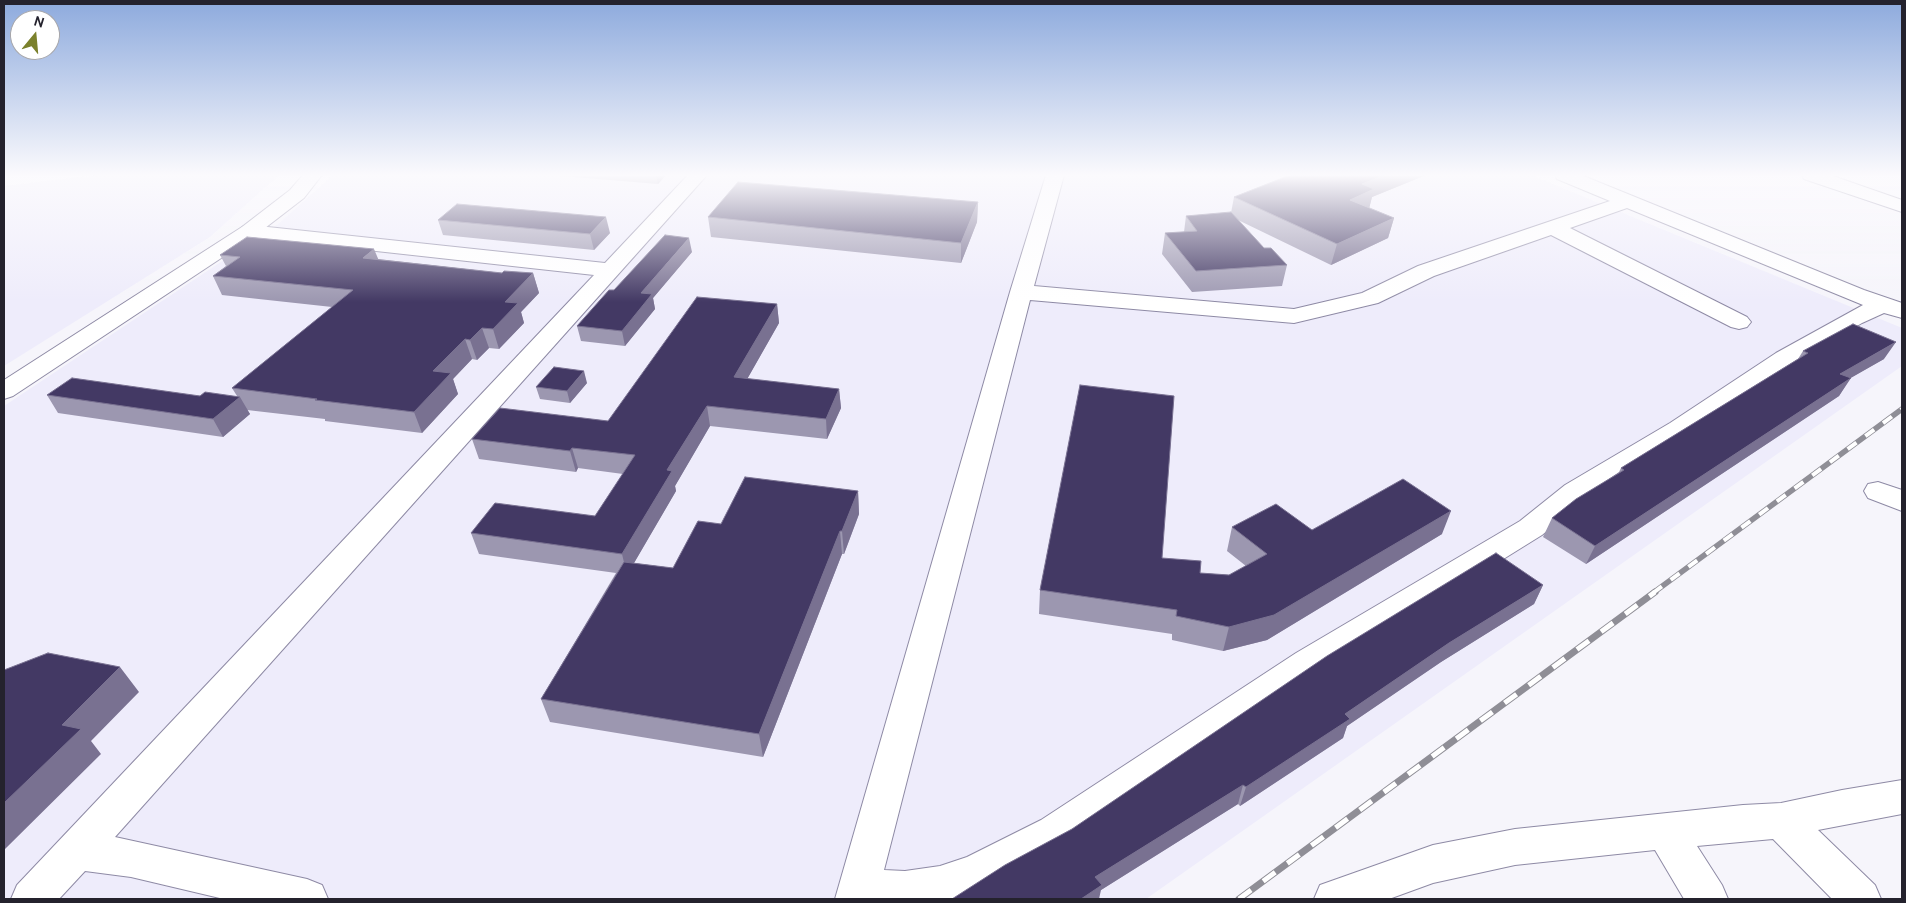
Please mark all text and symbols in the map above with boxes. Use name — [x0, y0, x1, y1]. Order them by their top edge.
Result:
north arrow — [10, 10, 60, 60]
text: N — [32, 12, 46, 32]

